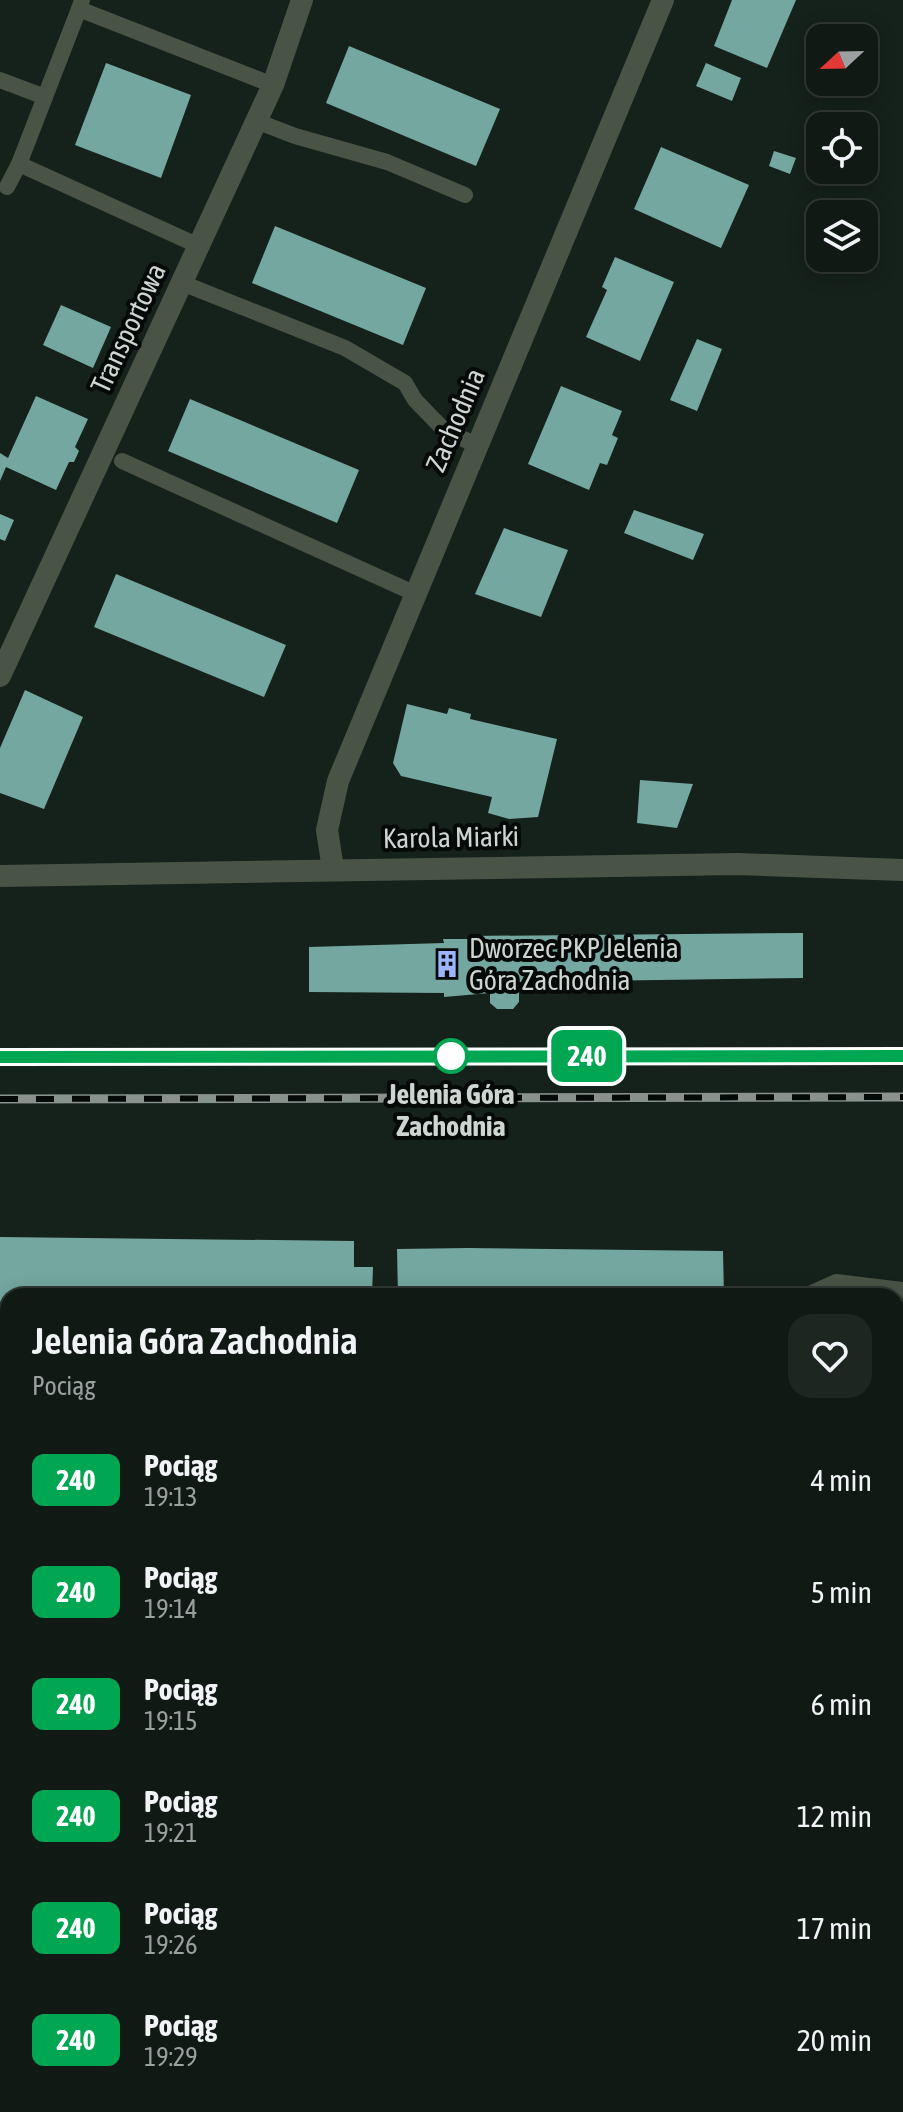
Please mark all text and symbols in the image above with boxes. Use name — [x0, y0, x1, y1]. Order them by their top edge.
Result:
north arrow — [806, 24, 878, 96]
map controls — [806, 24, 878, 272]
button: locate — [806, 112, 878, 184]
button: layers — [806, 200, 878, 272]
street label: Transportowa — [84, 258, 172, 398]
street label: Zachodnia — [419, 364, 491, 476]
street label: Karola Miarki — [383, 820, 519, 854]
place label: Dworzec PKP Jelenia Góra Zachodnia — [469, 932, 679, 996]
building icon: Dworzec PKP Jelenia Góra Zachodnia — [432, 949, 462, 979]
line badge: 240 — [541, 1030, 633, 1082]
marker: Jelenia Góra Zachodnia — [434, 1039, 468, 1073]
text: 240 — [567, 1040, 607, 1072]
place label: Jelenia Góra Zachodnia — [386, 1078, 515, 1142]
button: heart — [788, 1314, 872, 1398]
text: Jelenia Góra Zachodnia — [32, 1319, 358, 1362]
text: Pociąg — [32, 1371, 96, 1401]
text: Pociąg — [144, 1448, 217, 1482]
text: 4 min — [811, 1463, 872, 1497]
text: 240 — [56, 1464, 96, 1496]
text: 19:13 — [144, 1482, 198, 1512]
text: Pociąg — [144, 1560, 217, 1594]
text: 5 min — [811, 1575, 872, 1609]
text: 240 — [56, 1576, 96, 1608]
text: 19:14 — [144, 1594, 198, 1624]
text: Pociąg — [144, 1672, 217, 1706]
text: 6 min — [811, 1687, 872, 1721]
text: 240 — [56, 1688, 96, 1720]
text: 19:15 — [144, 1706, 198, 1736]
text: Pociąg — [144, 1784, 217, 1818]
text: 12 min — [797, 1799, 872, 1833]
text: 240 — [56, 1800, 96, 1832]
text: 19:21 — [144, 1818, 198, 1848]
text: Pociąg — [144, 1896, 217, 1930]
text: 17 min — [797, 1911, 872, 1945]
text: 240 — [56, 1912, 96, 1944]
text: 19:26 — [144, 1930, 198, 1960]
text: Pociąg — [144, 2008, 217, 2042]
text: 20 min — [797, 2023, 872, 2057]
text: 240 — [56, 2024, 96, 2056]
text: 19:29 — [144, 2042, 198, 2072]

